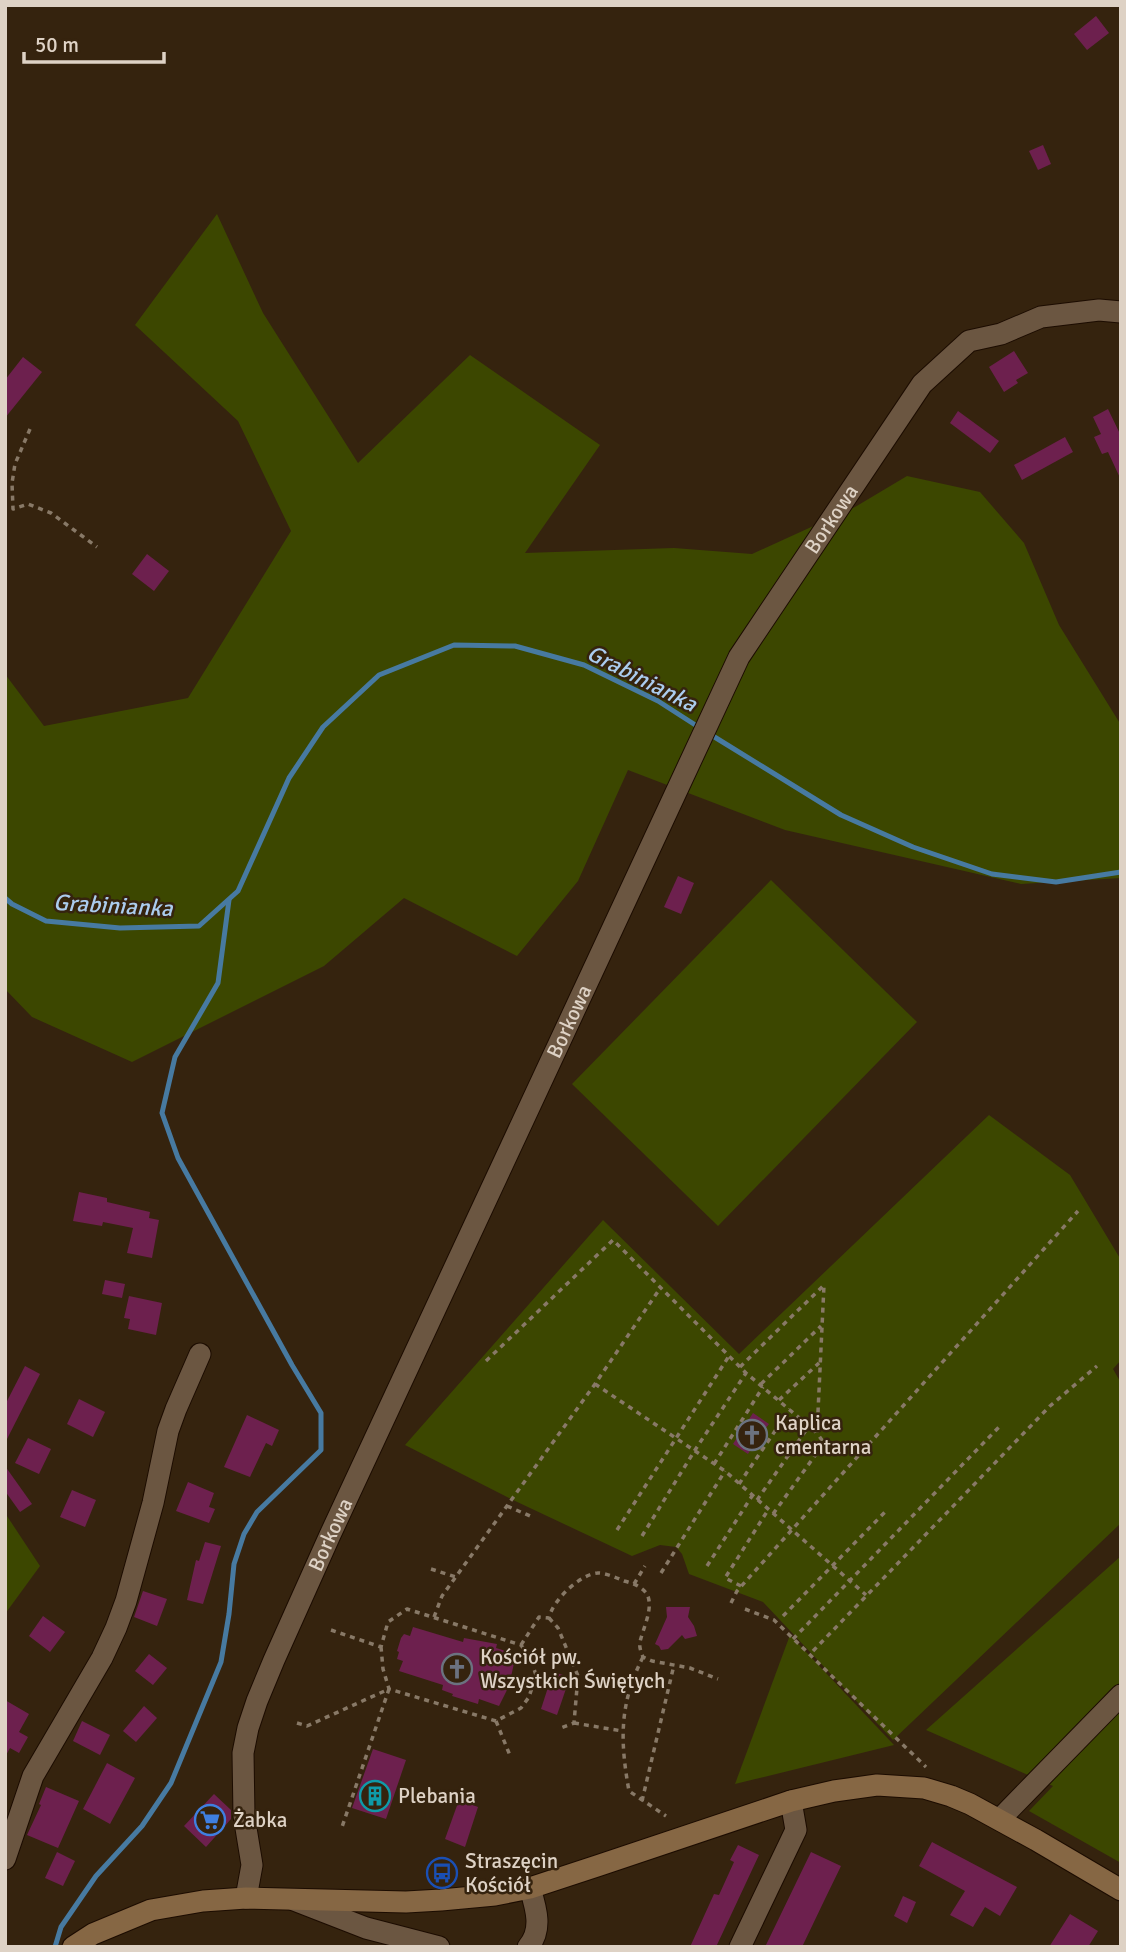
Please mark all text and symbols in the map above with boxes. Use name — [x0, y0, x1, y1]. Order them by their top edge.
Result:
scale bar — [24, 21, 164, 65]
text: 50 m — [35, 32, 79, 58]
street label: Borkowa — [799, 480, 864, 559]
water label: Grabinianka — [582, 638, 703, 719]
water label: Grabinianka — [53, 888, 175, 923]
street label: Borkowa — [541, 981, 597, 1062]
place label: Kaplica cmentarna — [775, 1410, 871, 1460]
church icon: Kaplica cmentarna — [735, 1418, 769, 1452]
street label: Borkowa — [302, 1494, 358, 1575]
place label: Kościół pw. Wszystkich Świętych — [480, 1644, 665, 1694]
church icon: Kościół pw. Wszystkich Świętych — [440, 1652, 474, 1686]
building icon: Plebania — [358, 1779, 392, 1813]
place label: Plebania — [398, 1783, 476, 1809]
supermarket icon: Żabka — [193, 1803, 227, 1837]
place label: Żabka — [233, 1807, 287, 1833]
place label: Straszęcin Kościół — [465, 1848, 558, 1898]
bus stop icon: Straszęcin Kościół — [425, 1856, 459, 1890]

